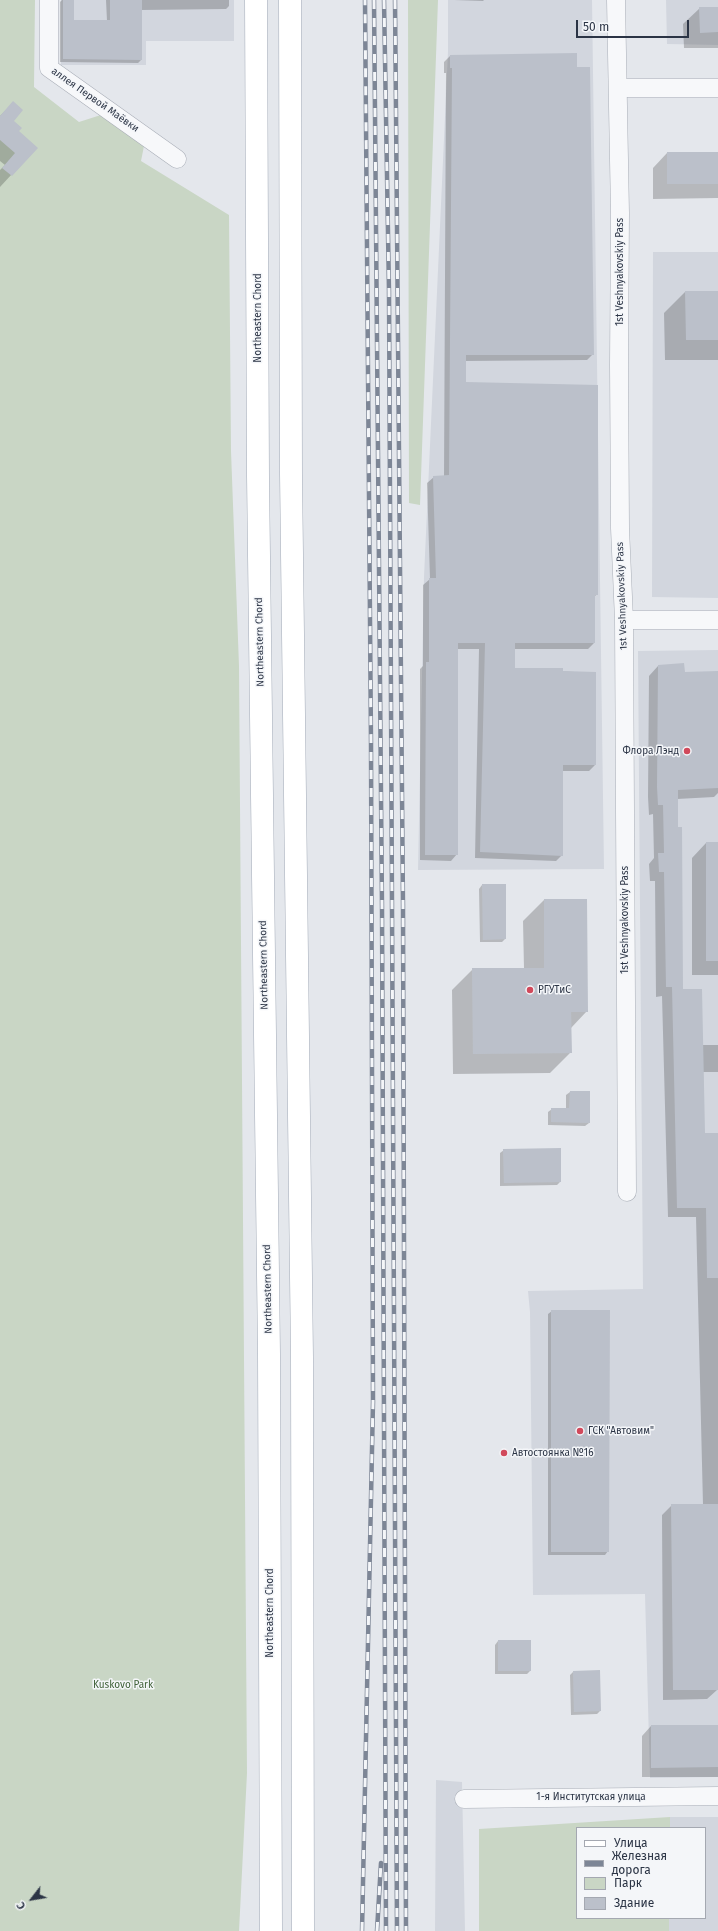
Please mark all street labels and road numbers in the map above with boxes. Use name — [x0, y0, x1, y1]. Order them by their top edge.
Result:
street label: аллея Первой Маёвки — [49, 65, 141, 135]
street label: 1st Veshnyakovskiy Pass — [614, 218, 626, 326]
street label: Northeastern Chord — [252, 273, 264, 363]
street label: 1st Veshnyakovskiy Pass — [614, 542, 630, 650]
street label: Northeastern Chord — [253, 597, 267, 687]
street label: 1st Veshnyakovskiy Pass — [619, 866, 631, 974]
street label: Northeastern Chord — [257, 920, 271, 1010]
street label: Northeastern Chord — [261, 1244, 275, 1334]
street label: Northeastern Chord — [264, 1568, 276, 1658]
street label: 1-я Институтская улица — [536, 1791, 646, 1803]

